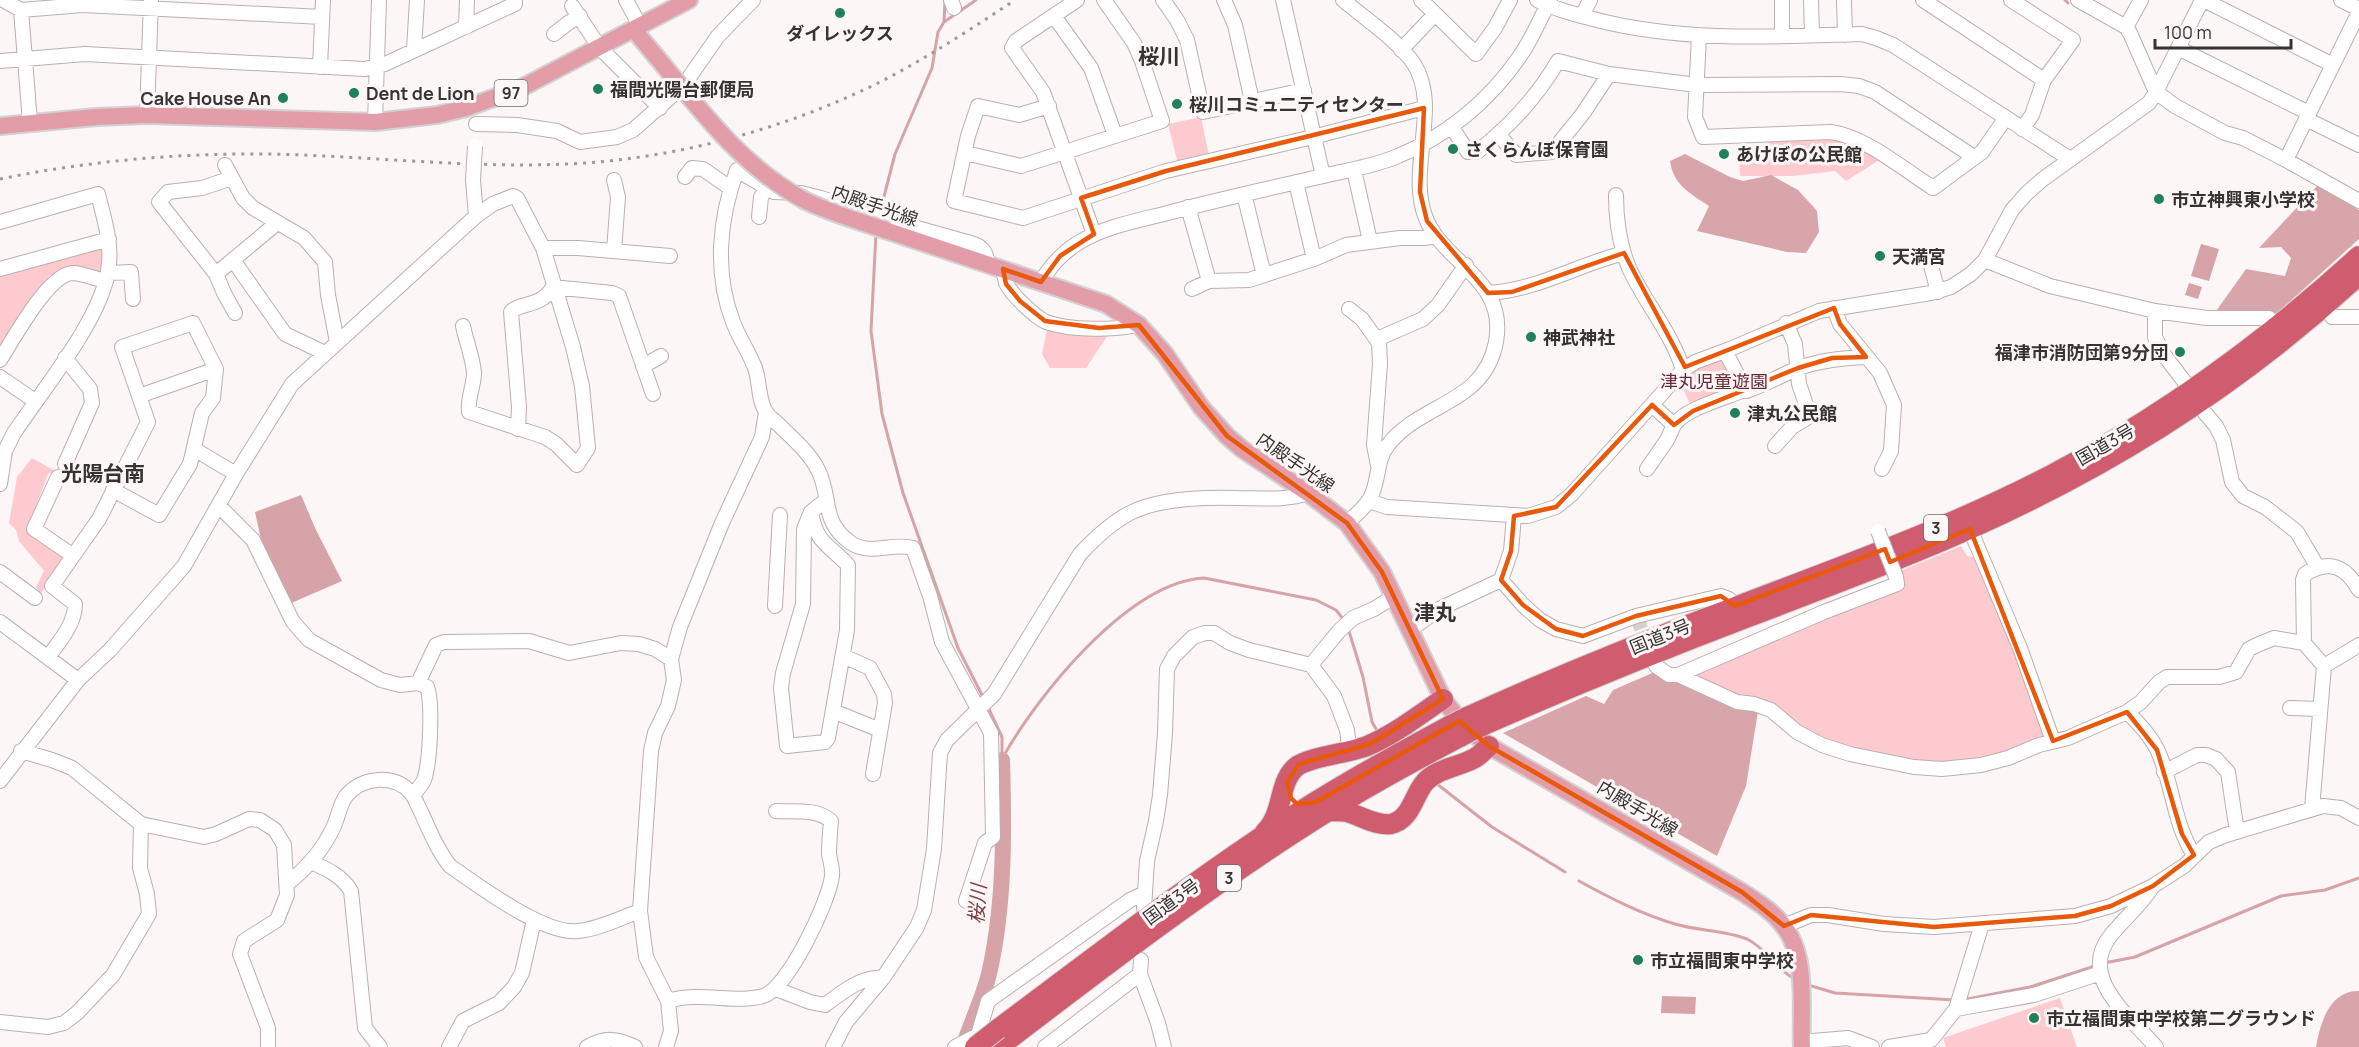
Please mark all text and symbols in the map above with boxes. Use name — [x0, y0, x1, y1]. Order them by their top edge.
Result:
marker: ダイレックス — [833, 6, 847, 20]
scale bar — [2155, 12, 2292, 50]
text: 100 m — [2164, 20, 2212, 44]
place label: ダイレックス — [786, 21, 894, 45]
district label: 桜川 — [1138, 42, 1180, 70]
place label: 福間光陽台郵便局 — [610, 77, 754, 101]
road number: 97 — [494, 80, 528, 106]
place label: Dent de Lion — [366, 81, 474, 105]
marker: 福間光陽台郵便局 — [591, 82, 605, 96]
place label: Cake House An — [141, 86, 271, 110]
marker: Dent de Lion — [347, 86, 361, 100]
marker: Cake House An — [276, 91, 290, 105]
place label: 桜川コミュ二ティセンター — [1189, 92, 1404, 116]
marker: 桜川コミュ二ティセンター — [1170, 97, 1184, 111]
place label: さくらんぼ保育園 — [1465, 137, 1609, 161]
marker: さくらんぼ保育園 — [1446, 142, 1460, 156]
place label: あけぼの公民館 — [1736, 142, 1862, 166]
marker: あけぼの公民館 — [1717, 147, 1731, 161]
street label: 内殿手光線 — [829, 179, 921, 231]
place label: 市立神興東小学校 — [2171, 187, 2315, 211]
marker: 市立神興東小学校 — [2152, 192, 2166, 206]
place label: 天満宮 — [1892, 244, 1946, 268]
marker: 天満宮 — [1873, 249, 1887, 263]
place label: 神武神社 — [1543, 325, 1615, 349]
marker: 神武神社 — [1524, 330, 1538, 344]
place label: 福津市消防団第9分団 — [1995, 340, 2168, 364]
marker: 福津市消防団第9分団 — [2173, 345, 2187, 359]
park label: 津丸児童遊園 — [1660, 369, 1768, 393]
place label: 津丸公民館 — [1747, 401, 1837, 425]
marker: 津丸公民館 — [1728, 406, 1742, 420]
street label: 国道3号 — [2071, 418, 2139, 470]
street label: 内殿手光線 — [1252, 426, 1340, 498]
district label: 光陽台南 — [61, 459, 145, 487]
road number: 3 — [1924, 515, 1948, 541]
district label: 津丸 — [1414, 598, 1456, 626]
street label: 国道3号 — [1626, 613, 1694, 659]
street label: 内殿手光線 — [1593, 775, 1683, 841]
road number: 3 — [1217, 865, 1241, 891]
street label: 国道3号 — [1138, 872, 1204, 930]
water label: 桜川 — [962, 881, 992, 925]
place label: 市立福間東中学校 — [1650, 948, 1794, 972]
marker: 市立福間東中学校 — [1631, 953, 1645, 967]
place label: 市立福間東中学校第二グラウンド — [2046, 1006, 2316, 1030]
marker: 市立福間東中学校第二グラウンド — [2027, 1011, 2041, 1025]

